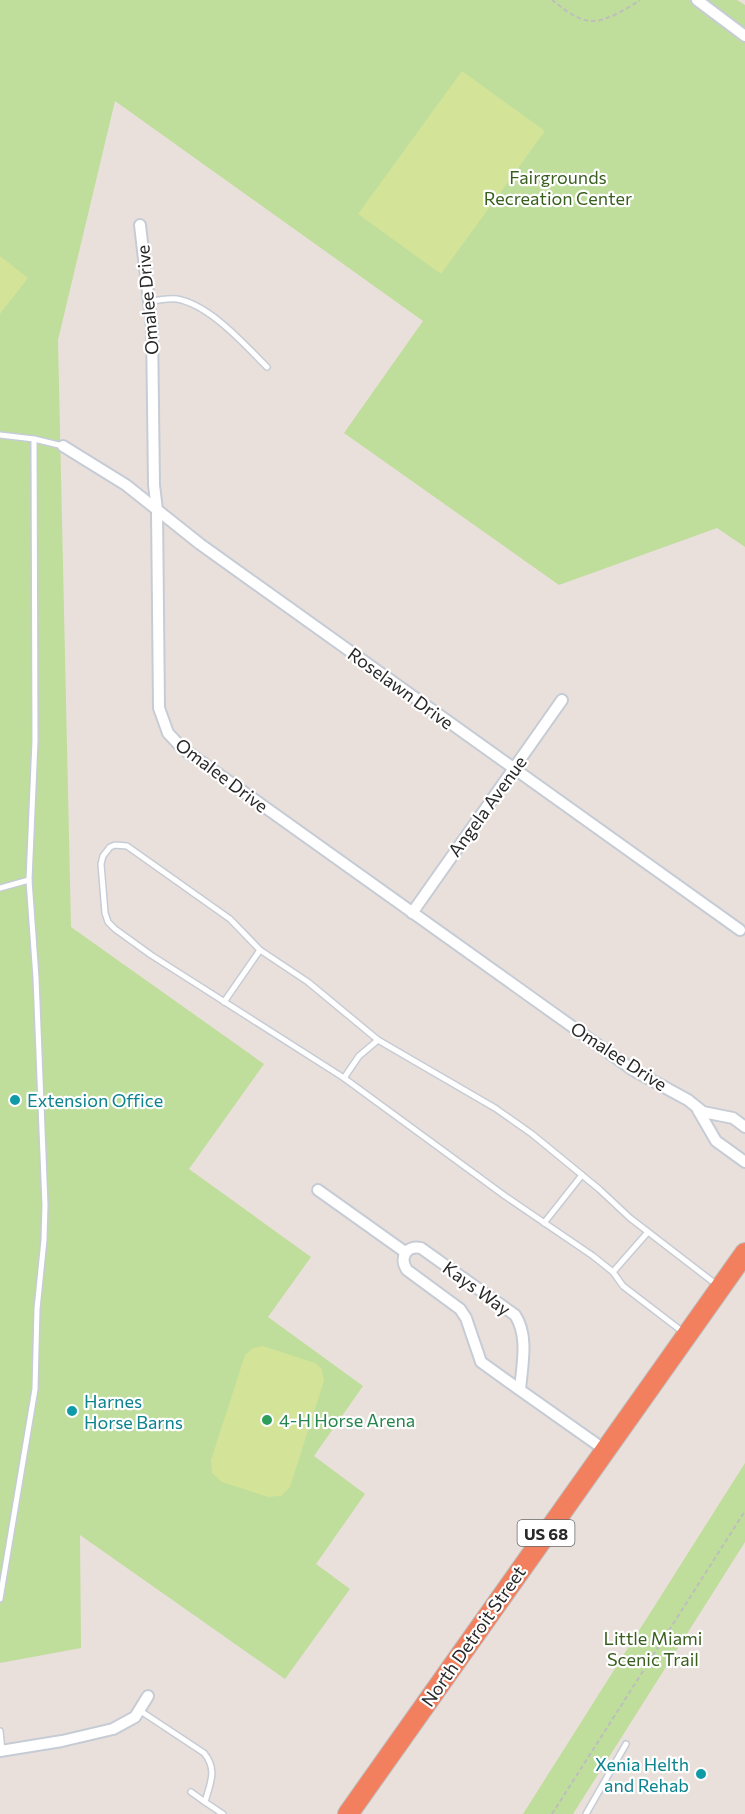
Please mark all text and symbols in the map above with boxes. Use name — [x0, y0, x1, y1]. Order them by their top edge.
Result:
park label: Fairgrounds Recreation Center — [484, 166, 632, 209]
street label: Omalee Drive — [131, 244, 163, 356]
street label: Roselawn Drive — [344, 642, 458, 734]
street label: Omalee Drive — [171, 733, 273, 817]
street label: Angela Avenue — [443, 751, 531, 861]
street label: Omalee Drive — [567, 1017, 671, 1095]
place label: Extension Office — [27, 1089, 163, 1111]
marker: Extension Office — [8, 1093, 22, 1107]
street label: Kays Way — [439, 1256, 515, 1320]
place label: Harnes Horse Barns — [84, 1390, 183, 1433]
marker: Harnes Horse Barns — [65, 1404, 79, 1418]
place label: 4-H Horse Arena — [279, 1409, 415, 1431]
marker: 4-H Horse Arena — [260, 1413, 274, 1427]
road number: US 68 — [518, 1520, 574, 1546]
street label: North Detroit Street — [416, 1561, 530, 1711]
park label: Little Miami Scenic Trail — [604, 1627, 702, 1670]
place label: Xenia Helth and Rehab — [595, 1753, 689, 1796]
marker: Xenia Helth and Rehab — [694, 1767, 708, 1781]

